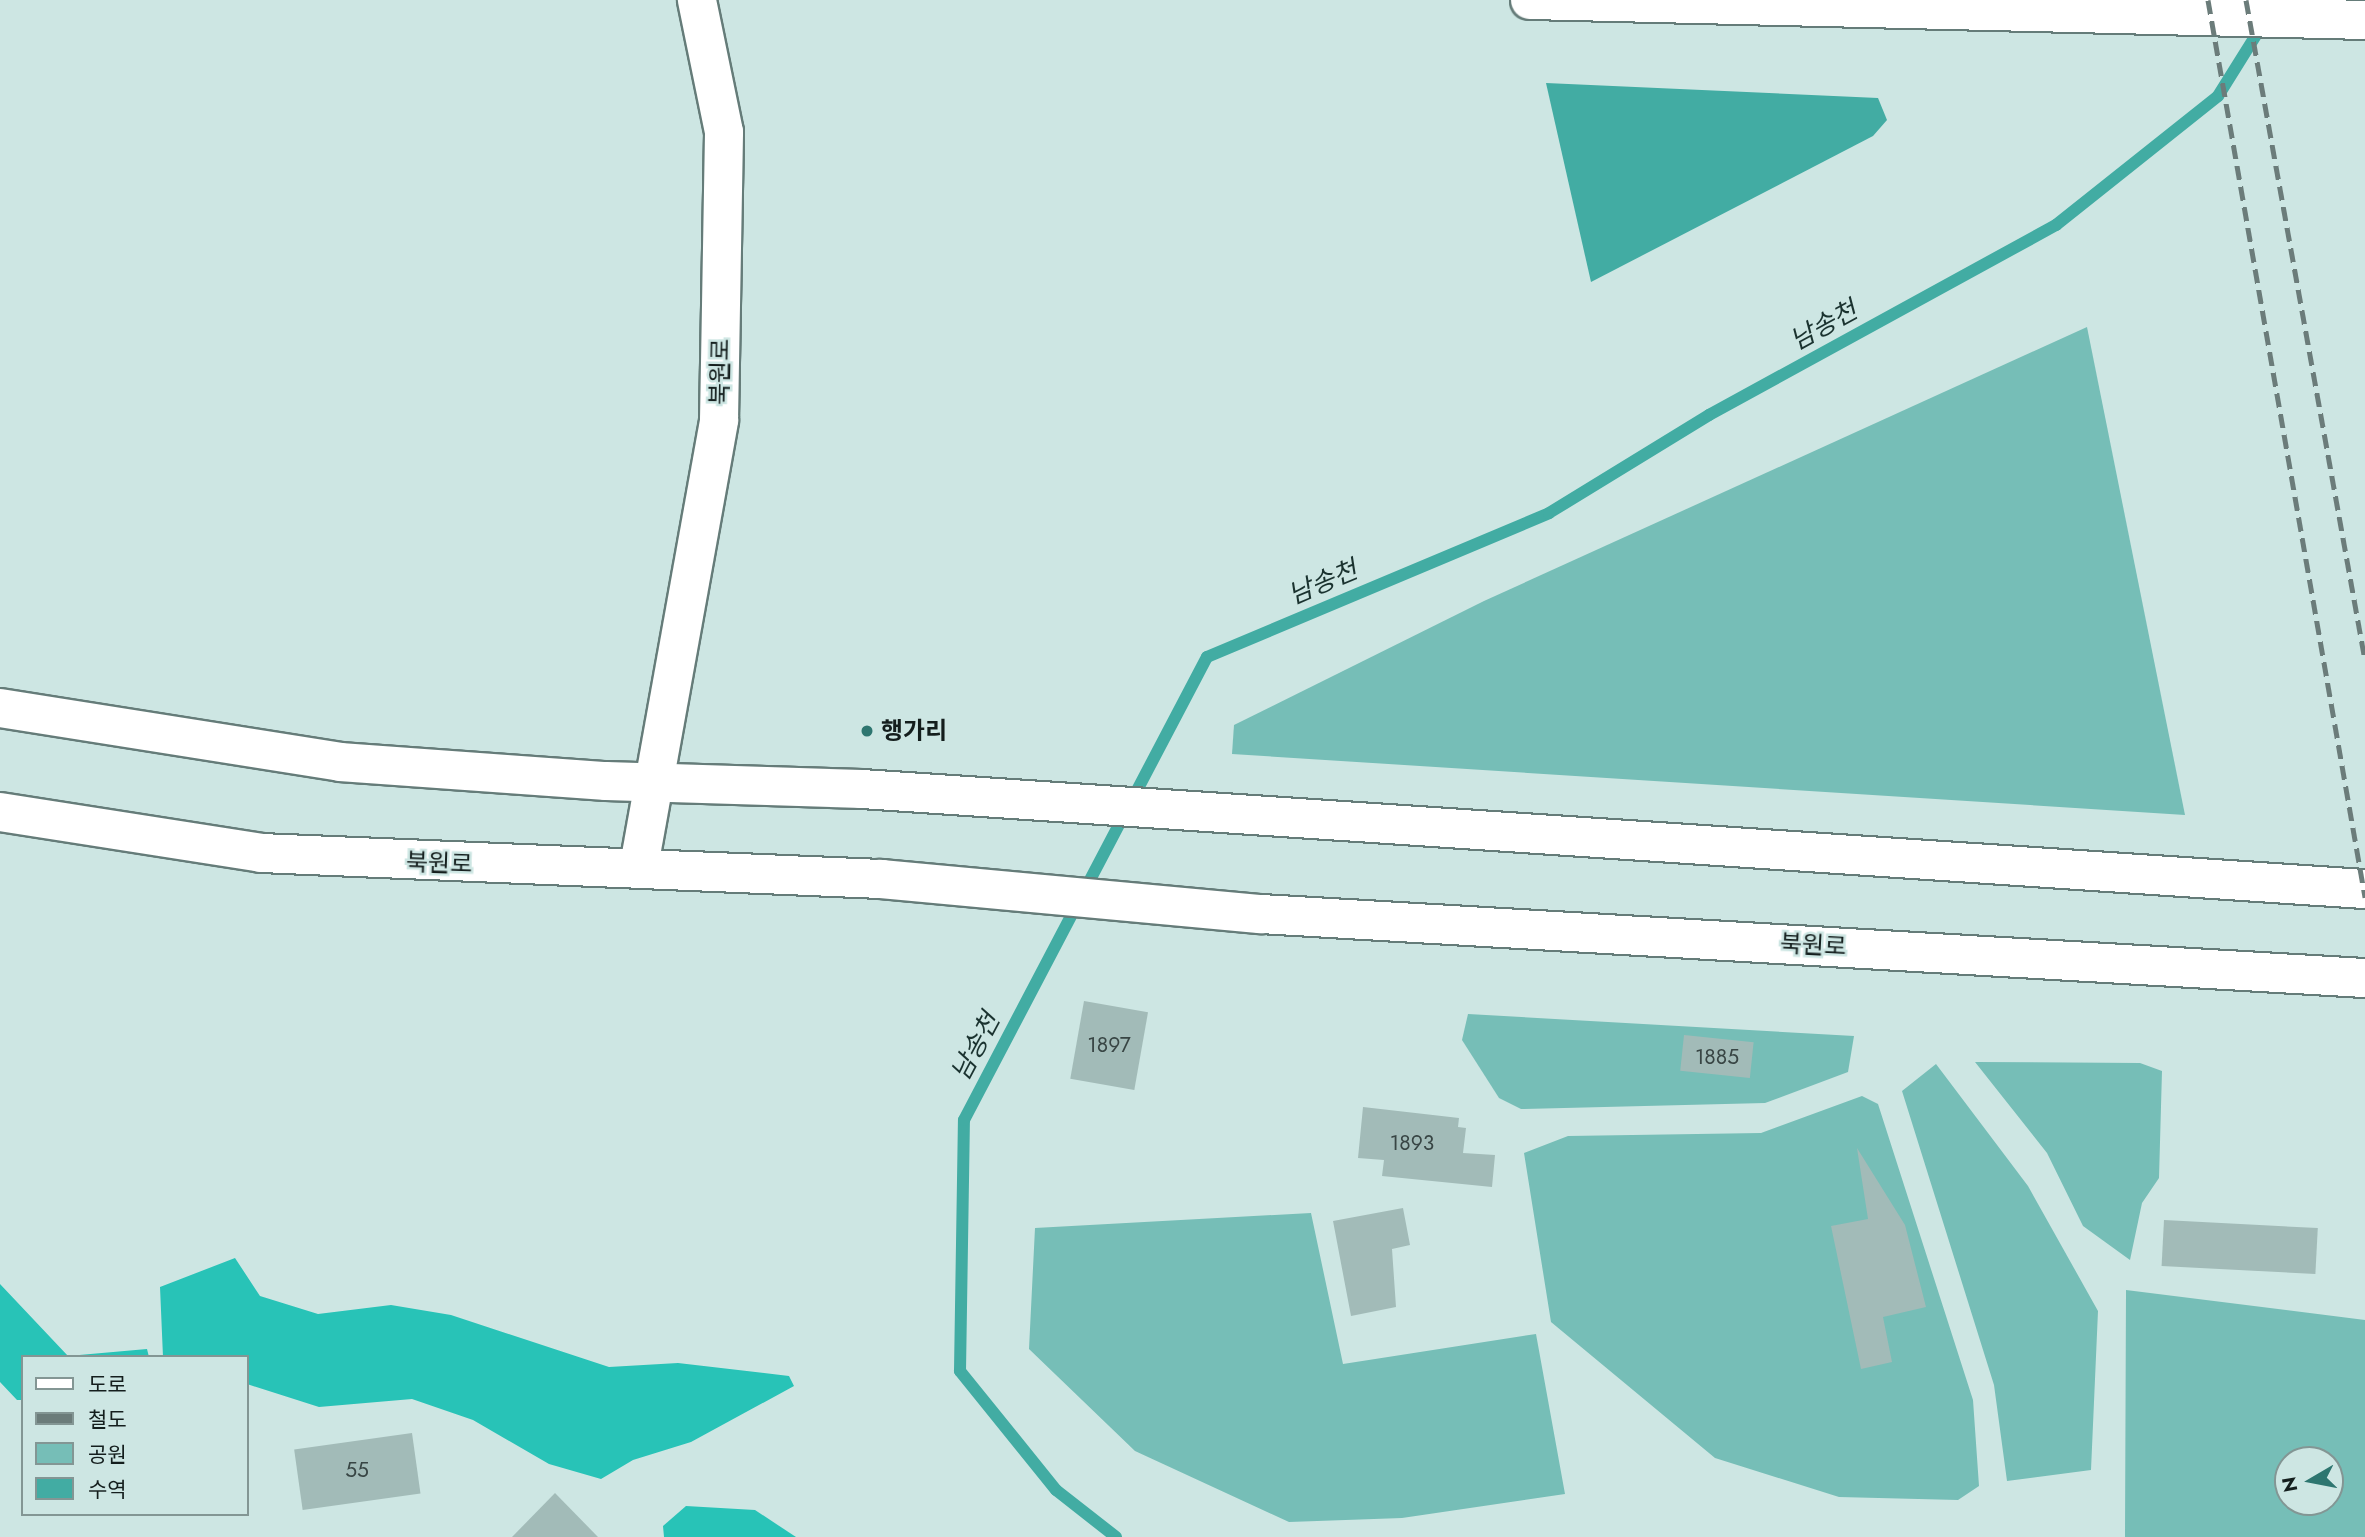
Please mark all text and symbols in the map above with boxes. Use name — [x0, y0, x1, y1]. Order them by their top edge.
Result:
water label: 남송천 — [1785, 295, 1863, 357]
street label: 북원로 — [705, 339, 735, 405]
water label: 남송천 — [1284, 555, 1362, 611]
place label: 행가리 — [881, 717, 947, 745]
marker: 행가리 — [859, 723, 875, 739]
street label: 북원로 — [405, 847, 473, 879]
street label: 북원로 — [1779, 929, 1847, 961]
water label: 남송천 — [945, 1008, 1007, 1086]
house number: 1897 — [1087, 1032, 1131, 1058]
house number: 1885 — [1695, 1044, 1739, 1070]
house number: 1893 — [1390, 1130, 1434, 1156]
legend — [21, 1355, 248, 1516]
text: 도로 — [88, 1370, 127, 1400]
text: 철도 — [88, 1405, 127, 1435]
text: 공원 — [88, 1440, 127, 1470]
north arrow — [2274, 1446, 2344, 1516]
house number: 55 — [345, 1457, 369, 1483]
text: 수역 — [88, 1475, 127, 1505]
text: N — [2275, 1475, 2304, 1494]

